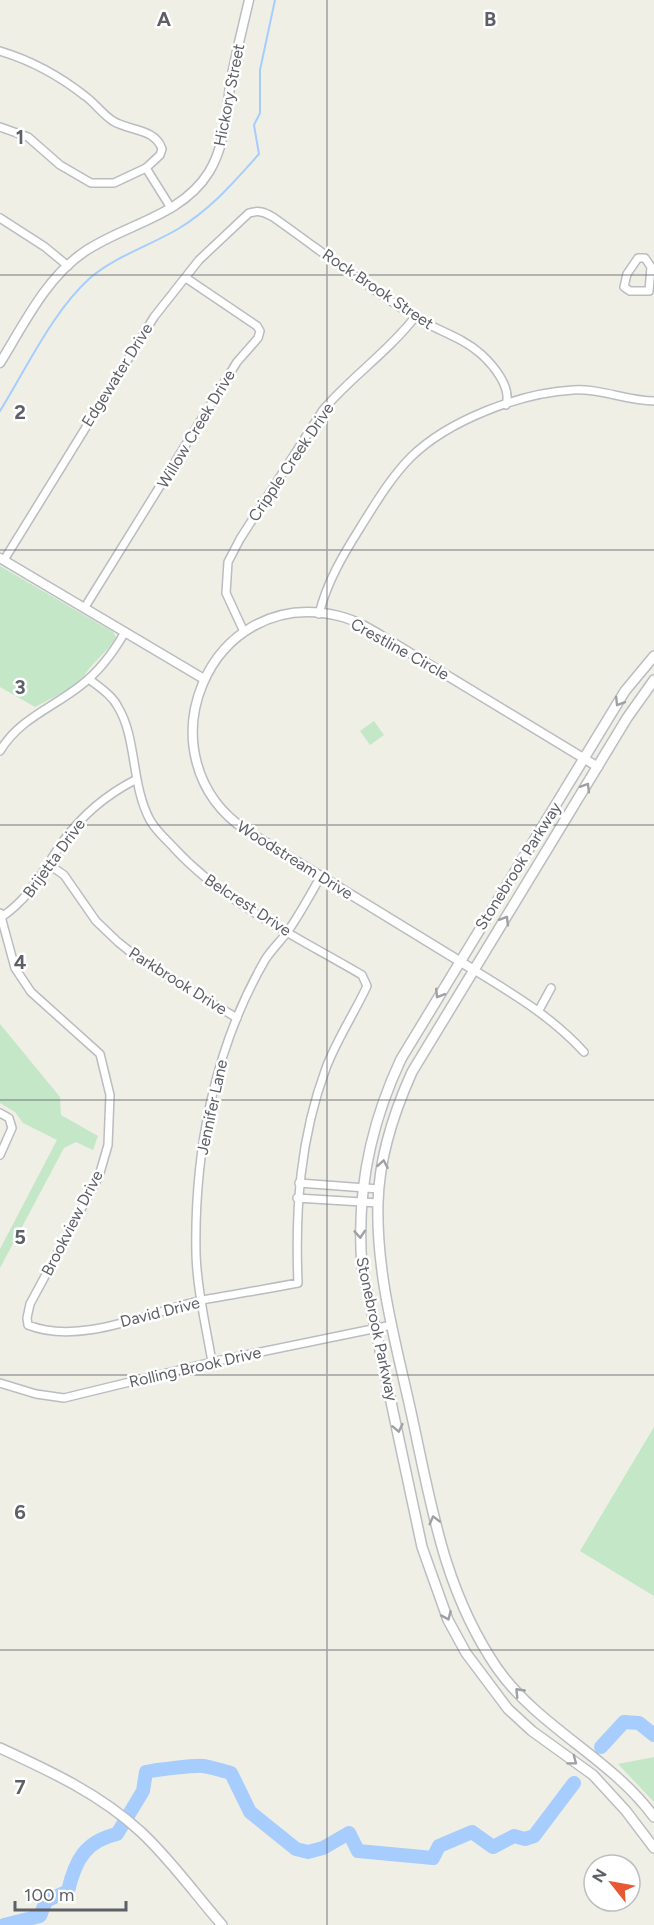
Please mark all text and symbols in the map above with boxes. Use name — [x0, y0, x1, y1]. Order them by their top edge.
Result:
text: A — [157, 7, 172, 31]
text: B — [484, 7, 496, 31]
street label: Hickory Street — [210, 42, 248, 148]
text: 1 — [16, 125, 24, 149]
street label: Rock Brook Street — [319, 245, 437, 333]
street label: Edgewater Drive — [78, 320, 157, 430]
street label: Willow Creek Drive — [153, 366, 239, 492]
street label: Cripple Creek Drive — [244, 399, 338, 525]
text: 2 — [14, 400, 26, 424]
street label: Crestline Circle — [347, 614, 453, 684]
text: 3 — [14, 675, 26, 699]
one-way arrow — [614, 696, 626, 706]
one-way arrow — [578, 783, 590, 793]
street label: Stonebrook Parkway — [471, 798, 565, 933]
street label: Brijetta Drive — [19, 815, 89, 901]
street label: Woodstream Drive — [234, 817, 357, 903]
street label: Belcrest Drive — [201, 870, 295, 940]
one-way arrow — [497, 916, 509, 926]
street label: Parkbrook Drive — [125, 943, 231, 1019]
text: 4 — [14, 950, 27, 974]
one-way arrow — [435, 988, 447, 998]
street label: Jennifer Lane — [193, 1058, 231, 1156]
one-way arrow — [377, 1159, 389, 1168]
street label: Brookview Drive — [37, 1167, 107, 1279]
text: 5 — [14, 1225, 26, 1249]
one-way arrow — [353, 1230, 366, 1239]
street label: Stonebrook Parkway — [352, 1255, 402, 1403]
street label: David Drive — [118, 1293, 202, 1331]
street label: Rolling Brook Drive — [127, 1343, 263, 1391]
one-way arrow — [391, 1423, 404, 1433]
text: 6 — [14, 1500, 26, 1524]
one-way arrow — [429, 1515, 441, 1526]
one-way arrow — [440, 1610, 452, 1621]
one-way arrow — [515, 1689, 526, 1699]
one-way arrow — [567, 1753, 578, 1764]
text: 7 — [14, 1775, 26, 1799]
north arrow — [582, 1853, 642, 1913]
text: N — [588, 1865, 611, 1886]
scale bar — [15, 1874, 126, 1912]
text: 100 m — [24, 1884, 74, 1906]

